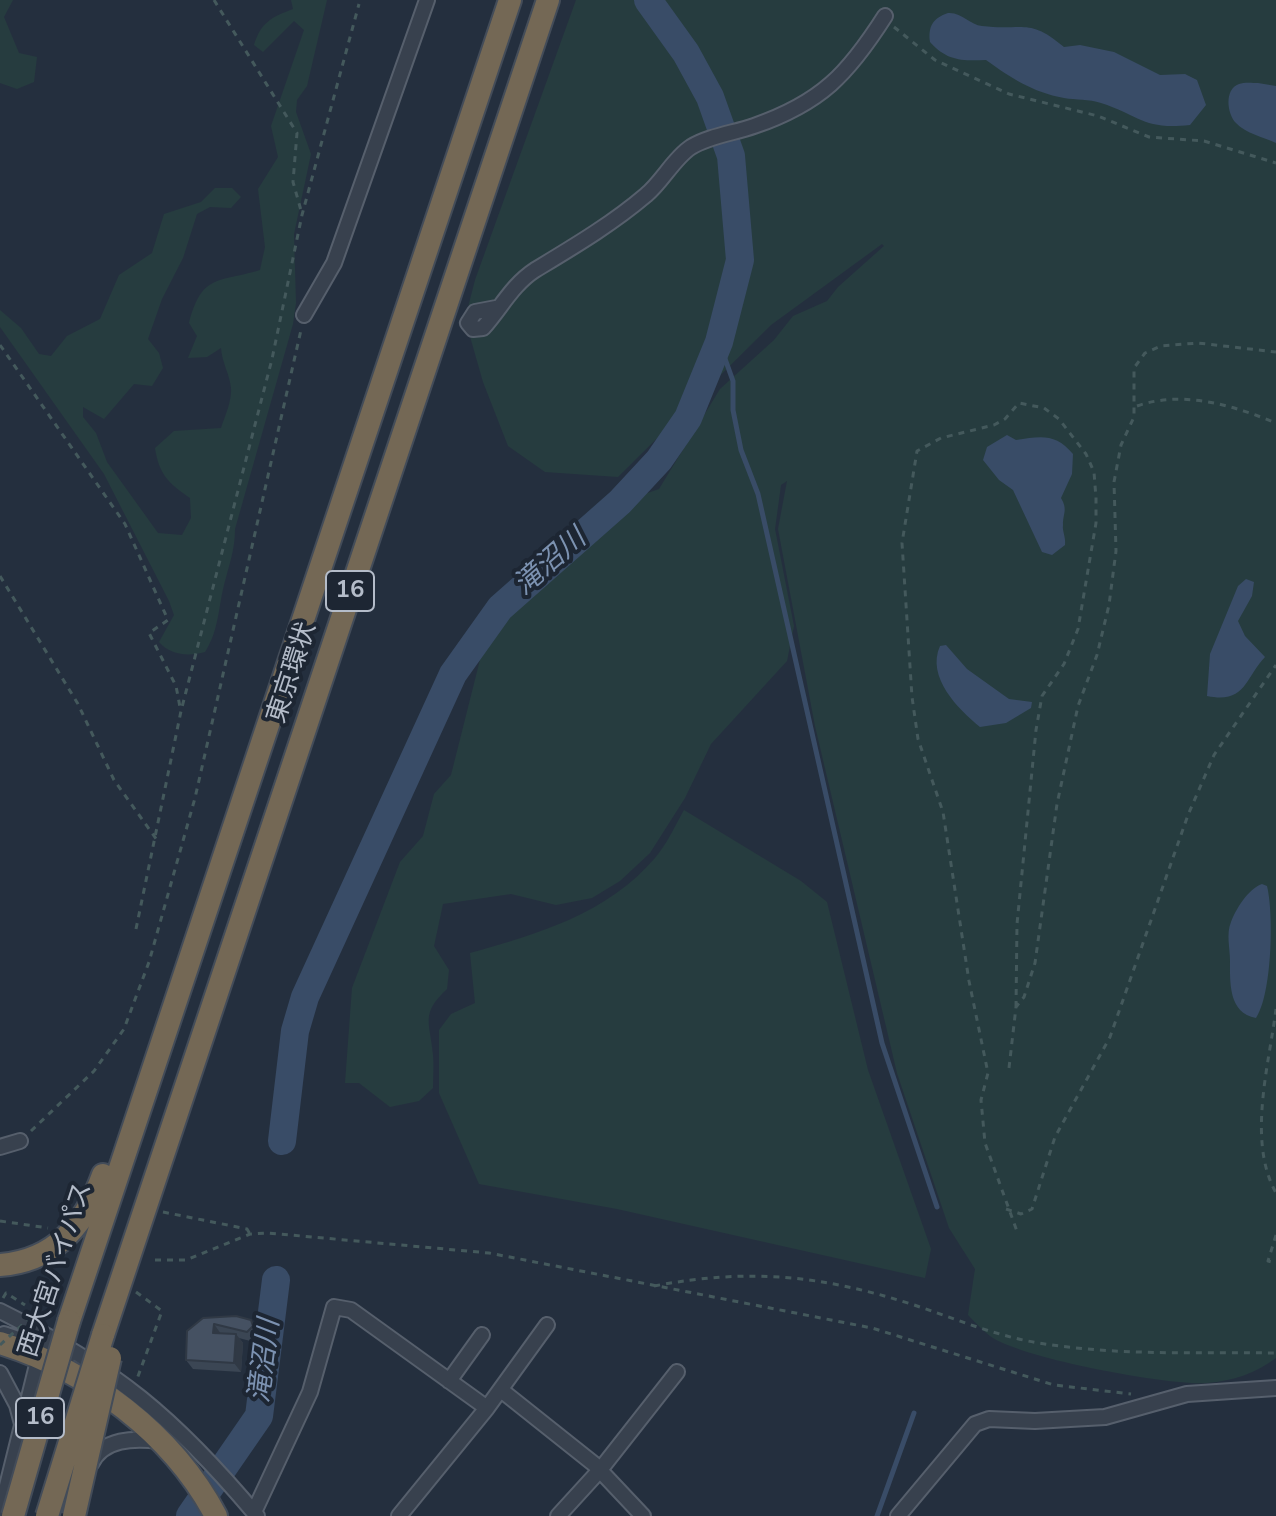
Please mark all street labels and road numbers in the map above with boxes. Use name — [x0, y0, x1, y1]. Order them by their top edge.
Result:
road number: 16 — [326, 571, 374, 611]
street label: 東京環状 — [262, 619, 324, 727]
street label: 西大宮バイパス — [14, 1179, 100, 1361]
road number: 16 — [16, 1398, 64, 1438]

